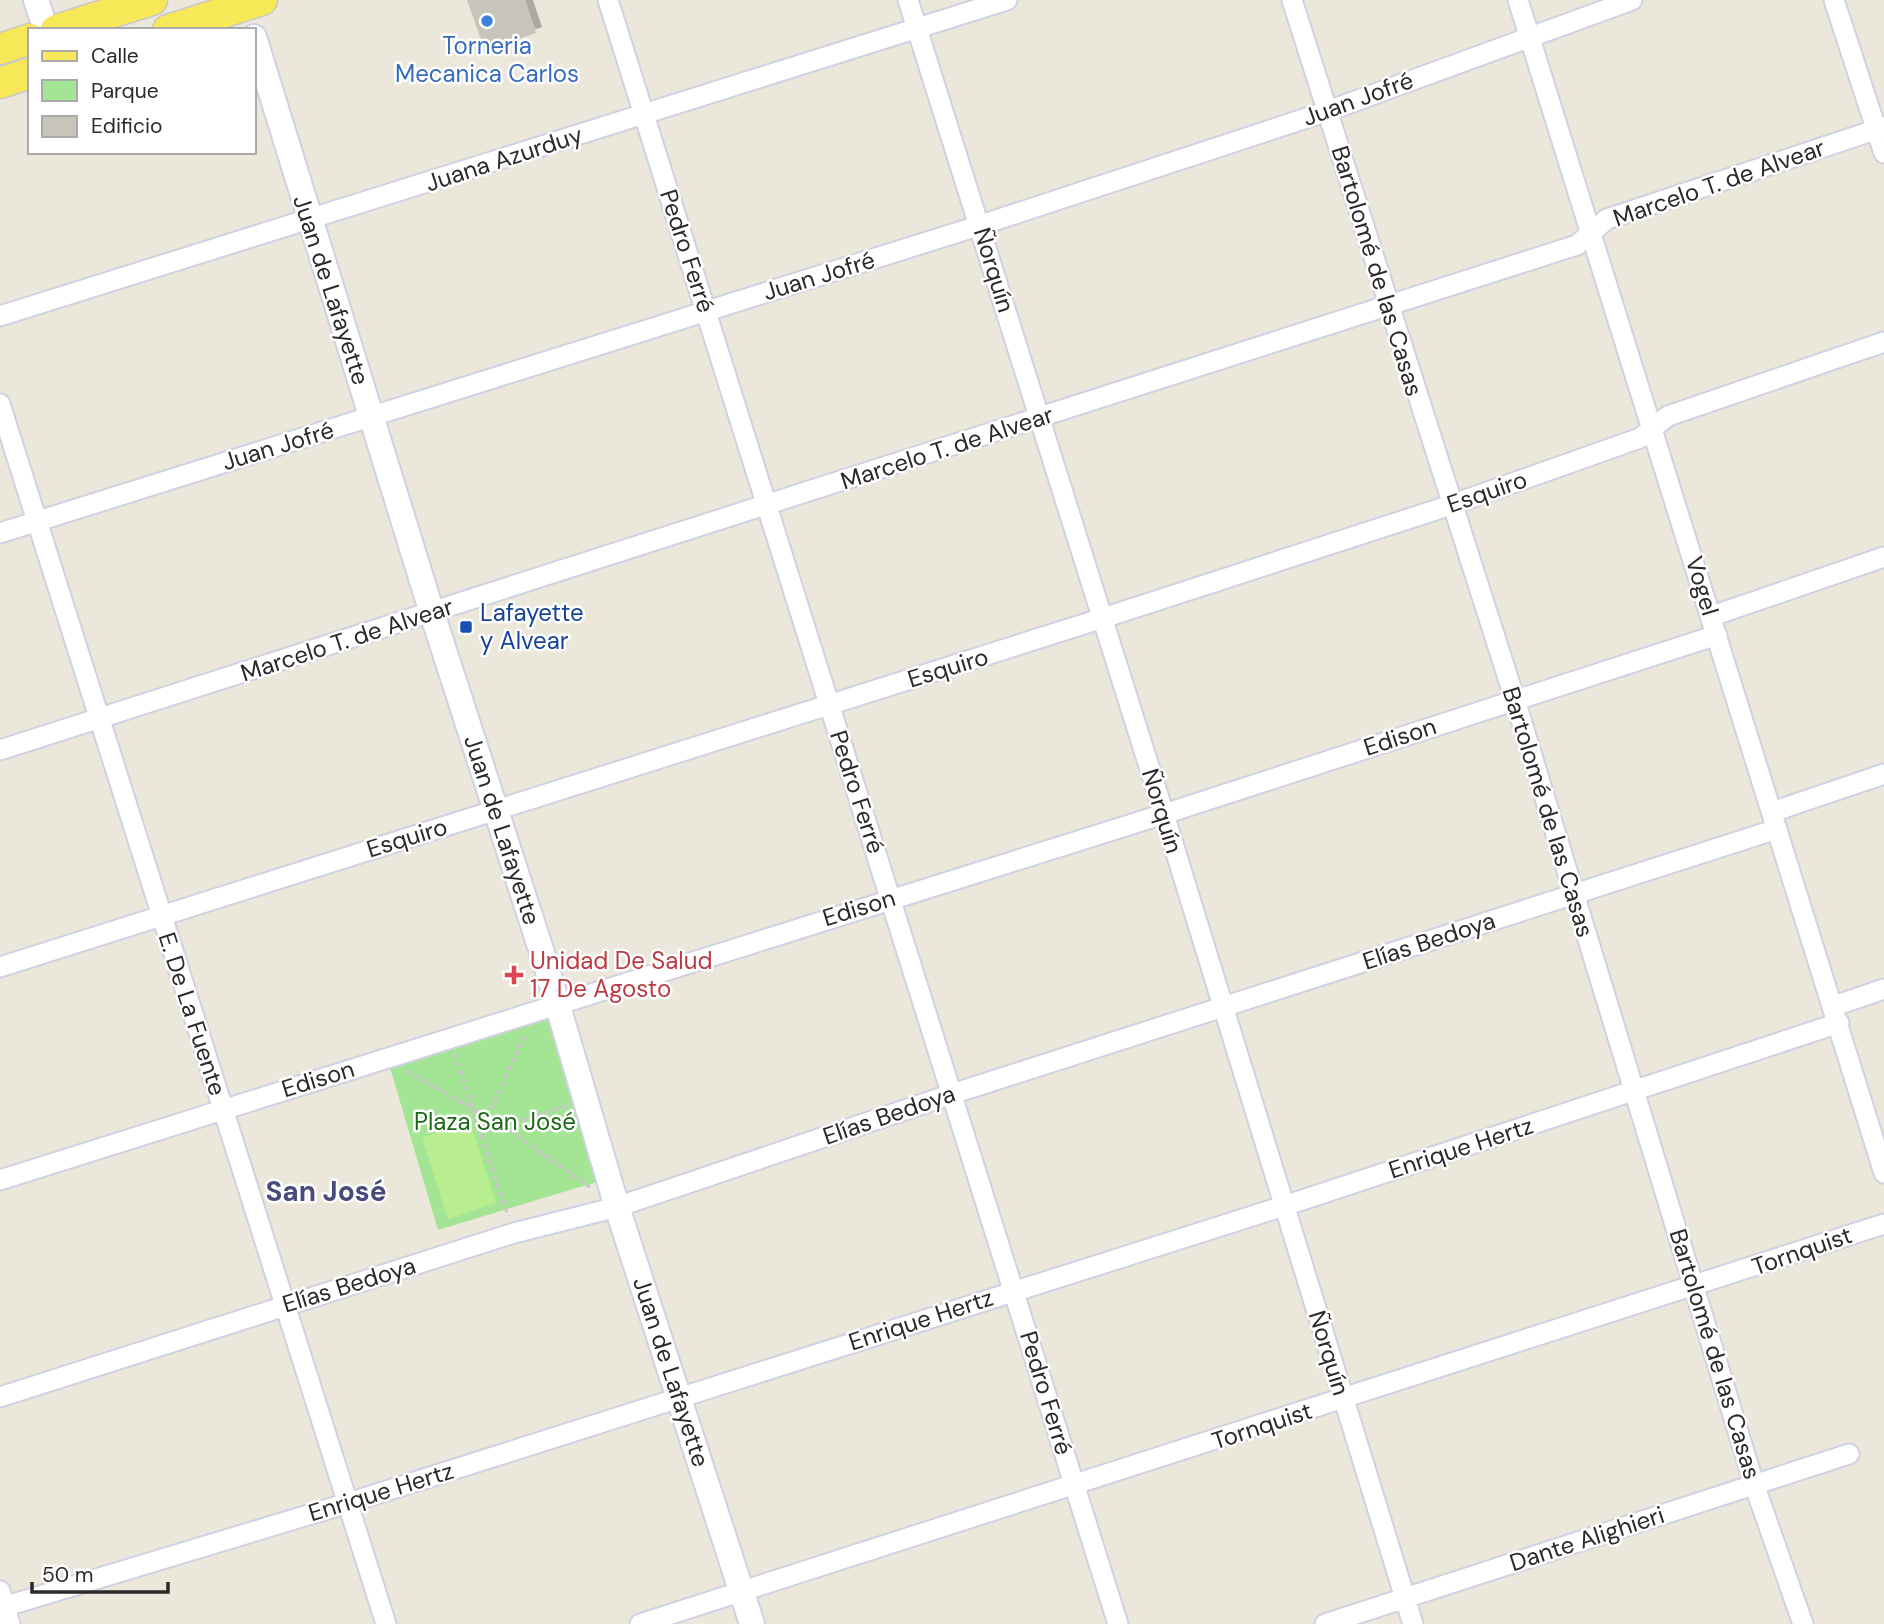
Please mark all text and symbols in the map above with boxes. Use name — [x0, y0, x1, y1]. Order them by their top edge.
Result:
marker: Torneria Mecanica Carlos — [479, 13, 495, 29]
legend — [28, 28, 256, 154]
place label: Torneria Mecanica Carlos — [395, 30, 579, 89]
text: Calle — [91, 42, 139, 70]
street label: Juan Jofré — [1298, 64, 1417, 133]
text: Parque — [91, 77, 159, 105]
text: Edificio — [91, 112, 162, 140]
street label: Juana Azurduy — [421, 119, 586, 198]
street label: Marcelo T. de Alvear — [1609, 132, 1829, 233]
street label: Bartolomé de las Casas — [1325, 142, 1430, 400]
street label: Pedro Ferré — [653, 185, 722, 316]
street label: Juan de Lafayette — [286, 191, 377, 389]
street label: Ñorquín — [967, 224, 1022, 316]
street label: Juan Jofré — [759, 244, 879, 307]
street label: Marcelo T. de Alvear — [837, 399, 1057, 497]
street label: Juan Jofré — [218, 414, 338, 477]
street label: Esquiro — [1443, 463, 1531, 520]
street label: Vogel — [1679, 553, 1726, 619]
street label: Marcelo T. de Alvear — [237, 591, 457, 689]
place label: Lafayette y Alvear — [480, 597, 584, 656]
marker: Lafayette y Alvear — [458, 619, 474, 635]
street label: Esquiro — [904, 641, 992, 694]
street label: Bartolomé de las Casas — [1496, 683, 1601, 941]
street label: Edison — [1360, 710, 1440, 763]
street label: Pedro Ferré — [823, 726, 892, 857]
street label: Juan de Lafayette — [457, 731, 548, 929]
street label: Ñorquín — [1135, 765, 1190, 857]
street label: Esquiro — [363, 811, 451, 864]
street label: Edison — [819, 882, 899, 933]
street label: Elías Bedoya — [1359, 904, 1499, 977]
street label: E. De La Fuente — [151, 928, 233, 1099]
place label: Unidad De Salud 17 De Agosto — [530, 945, 712, 1004]
marker: Unidad De Salud 17 De Agosto — [504, 965, 524, 985]
street label: Edison — [278, 1053, 358, 1104]
street label: Elías Bedoya — [819, 1077, 959, 1152]
park label: Plaza San José — [414, 1106, 576, 1137]
street label: Enrique Hertz — [1385, 1110, 1537, 1185]
district label: San José — [265, 1173, 387, 1210]
street label: Tornquist — [1748, 1219, 1856, 1282]
street label: Bartolomé de las Casas — [1663, 1225, 1768, 1483]
street label: Elías Bedoya — [278, 1250, 419, 1319]
street label: Juan de Lafayette — [626, 1273, 717, 1471]
street label: Enrique Hertz — [845, 1282, 997, 1357]
street label: Ñorquín — [1302, 1307, 1357, 1399]
street label: Pedro Ferré — [1013, 1327, 1080, 1459]
street label: Tornquist — [1208, 1395, 1316, 1456]
street label: Enrique Hertz — [305, 1455, 457, 1528]
street label: Dante Alighieri — [1506, 1499, 1668, 1578]
scale bar — [32, 1550, 168, 1594]
text: 50 m — [42, 1561, 93, 1589]

